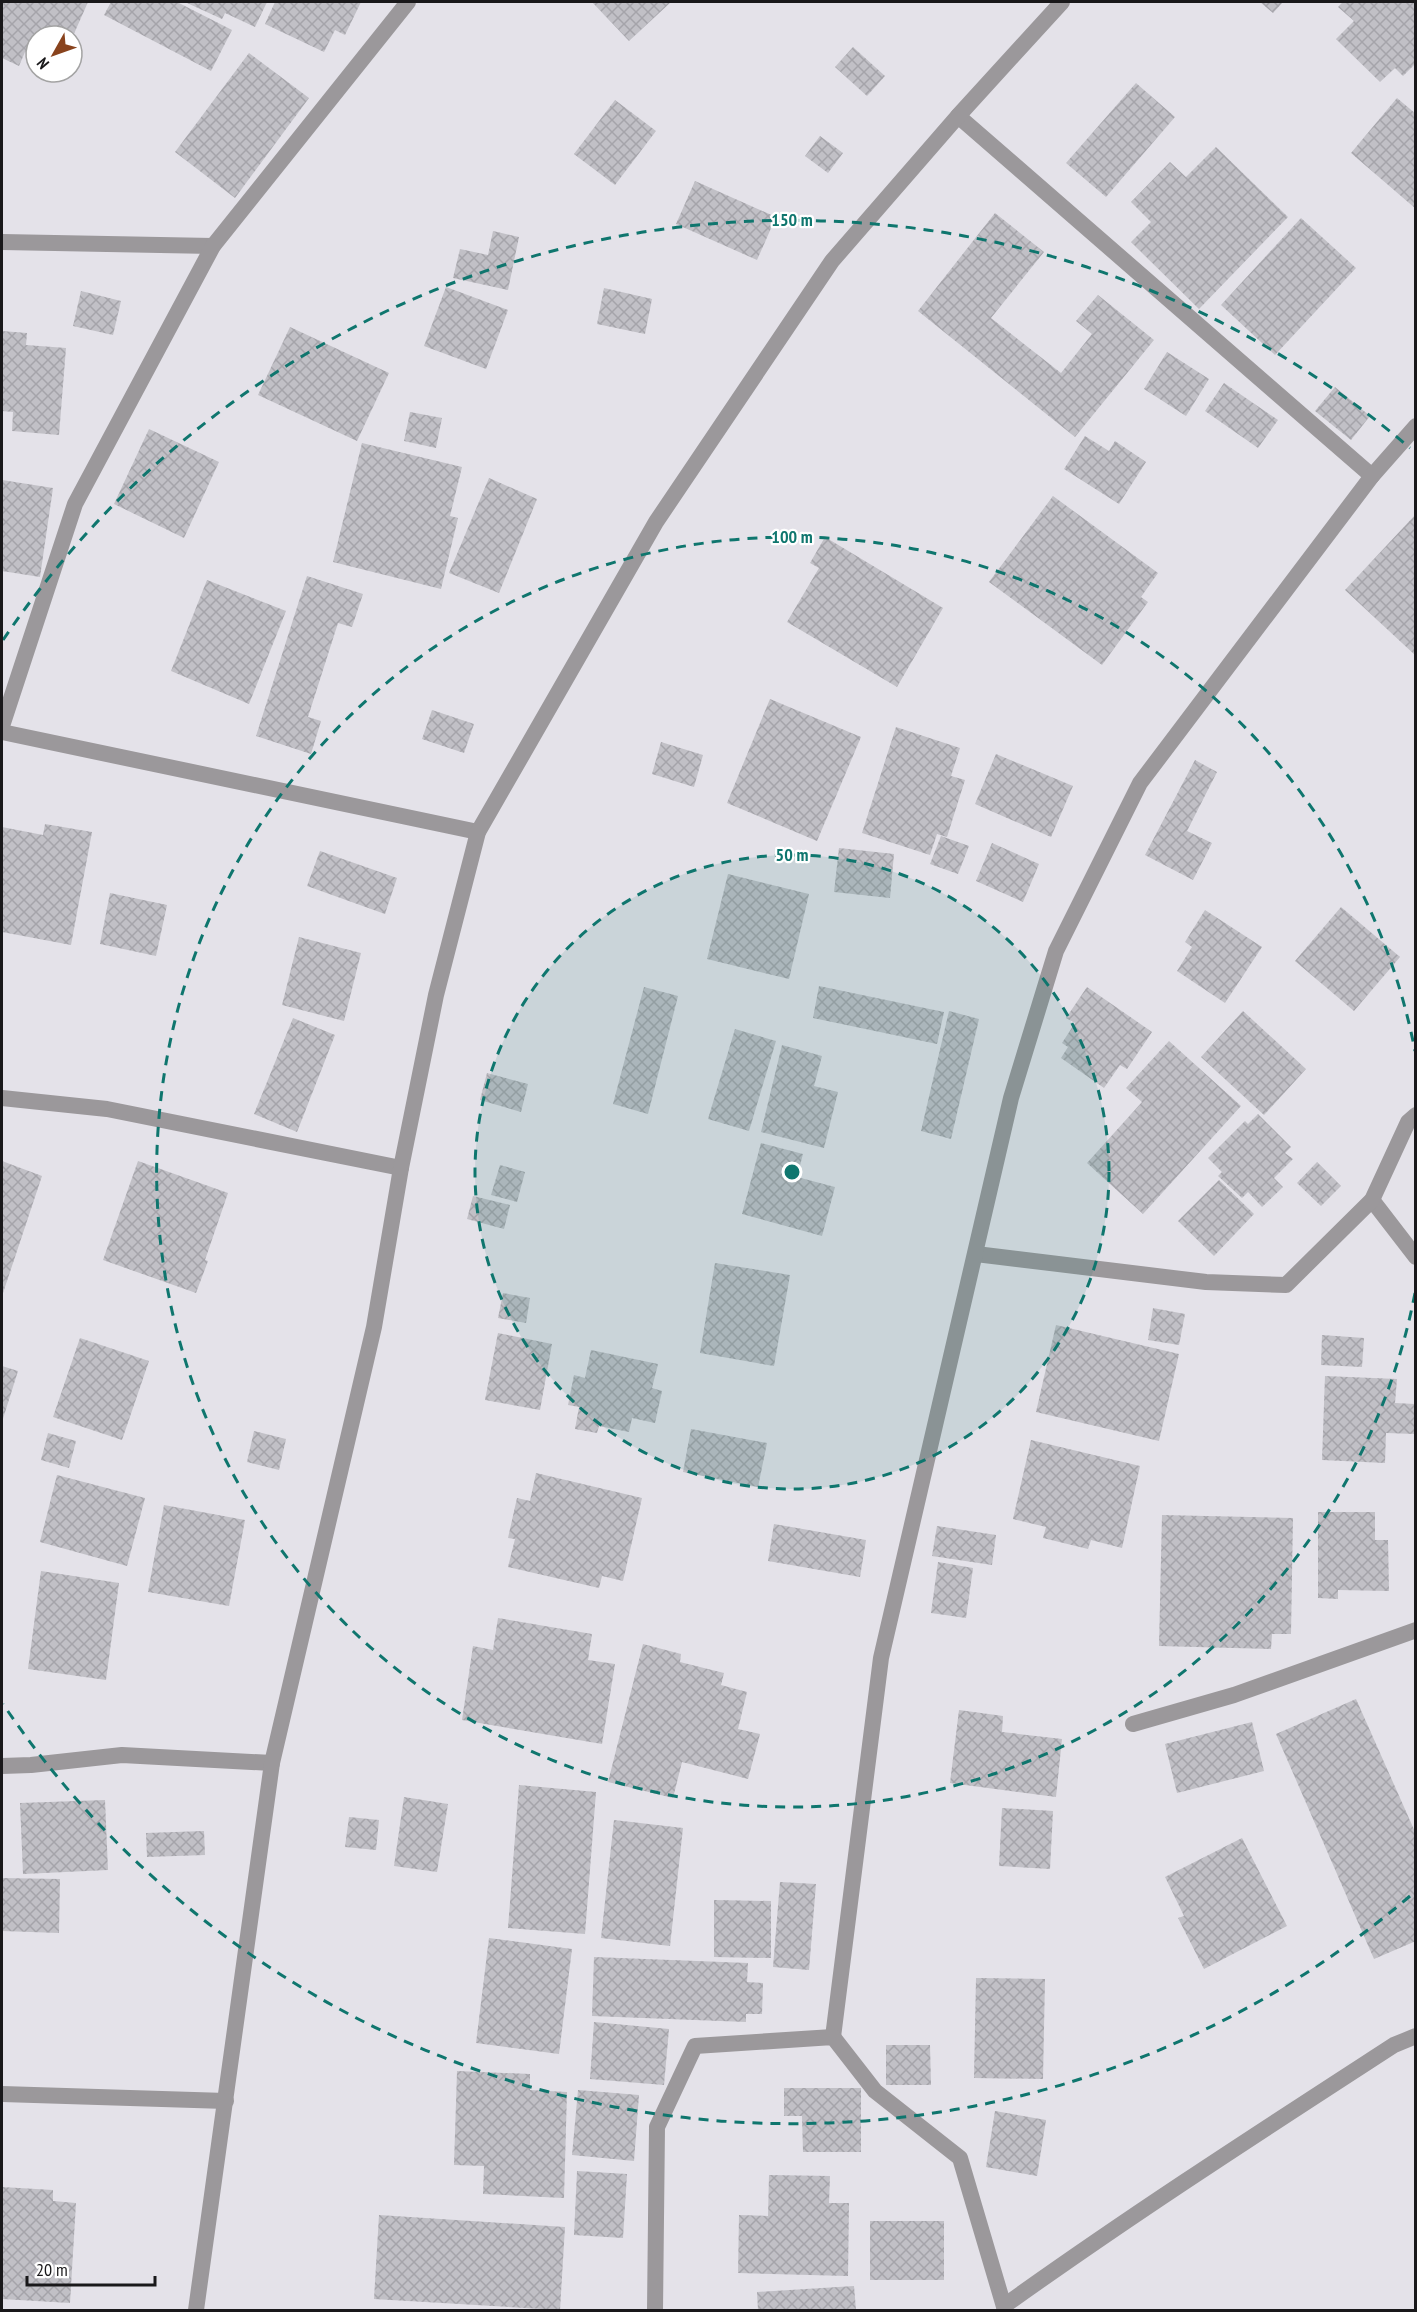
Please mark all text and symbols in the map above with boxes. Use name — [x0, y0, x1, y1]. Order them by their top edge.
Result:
north arrow — [24, 24, 84, 84]
text: N — [32, 54, 53, 73]
text: 150 m — [771, 208, 813, 231]
text: 100 m — [771, 525, 813, 548]
text: 50 m — [776, 843, 808, 866]
centre of rings — [782, 1162, 802, 1182]
scale bar — [27, 2249, 154, 2287]
text: 20 m — [36, 2258, 68, 2281]

